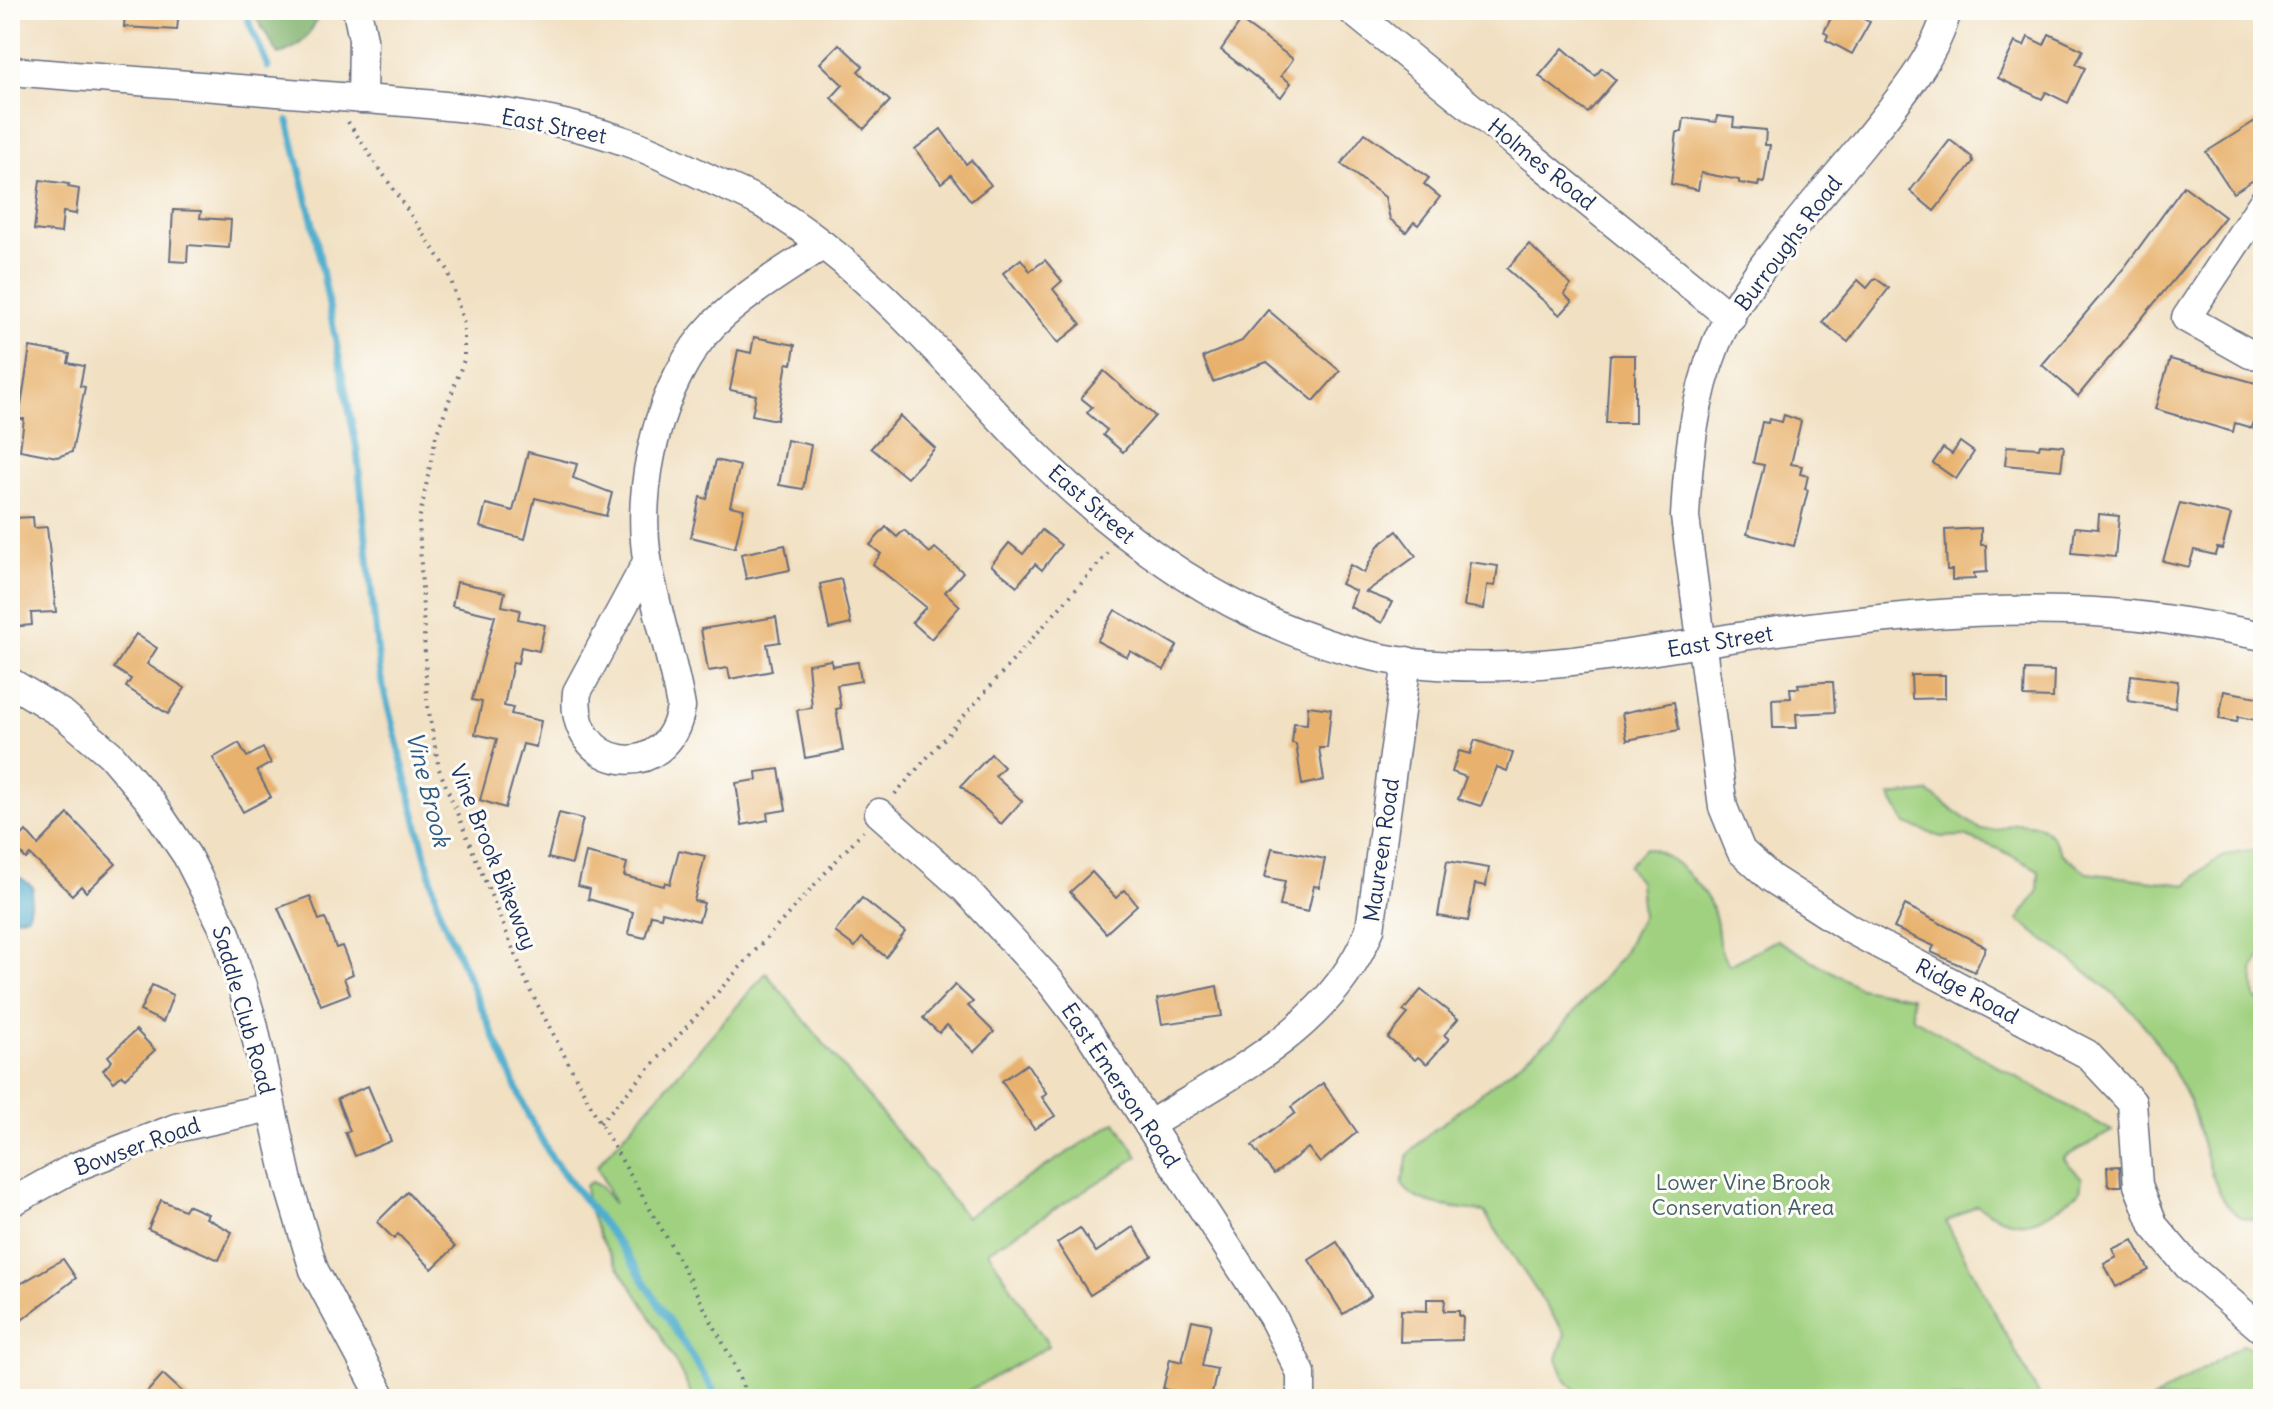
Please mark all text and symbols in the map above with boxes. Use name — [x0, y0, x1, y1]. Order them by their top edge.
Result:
street label: East Street — [499, 102, 609, 150]
street label: Holmes Road — [1482, 112, 1602, 216]
street label: Burroughs Road — [1728, 170, 1848, 316]
street label: East Street — [1043, 458, 1141, 550]
street label: East Street — [1665, 619, 1775, 663]
water label: Vine Brook — [400, 728, 458, 851]
street label: Vine Brook Bikeway — [444, 760, 544, 954]
street label: Maureen Road — [1357, 776, 1405, 924]
street label: Saddle Club Road — [207, 923, 281, 1097]
street label: Ridge Road — [1911, 952, 2023, 1030]
street label: East Emerson Road — [1056, 997, 1187, 1173]
street label: Bowser Road — [70, 1110, 204, 1182]
park label: Lower Vine Brook Conservation Area — [1652, 1168, 1834, 1221]

